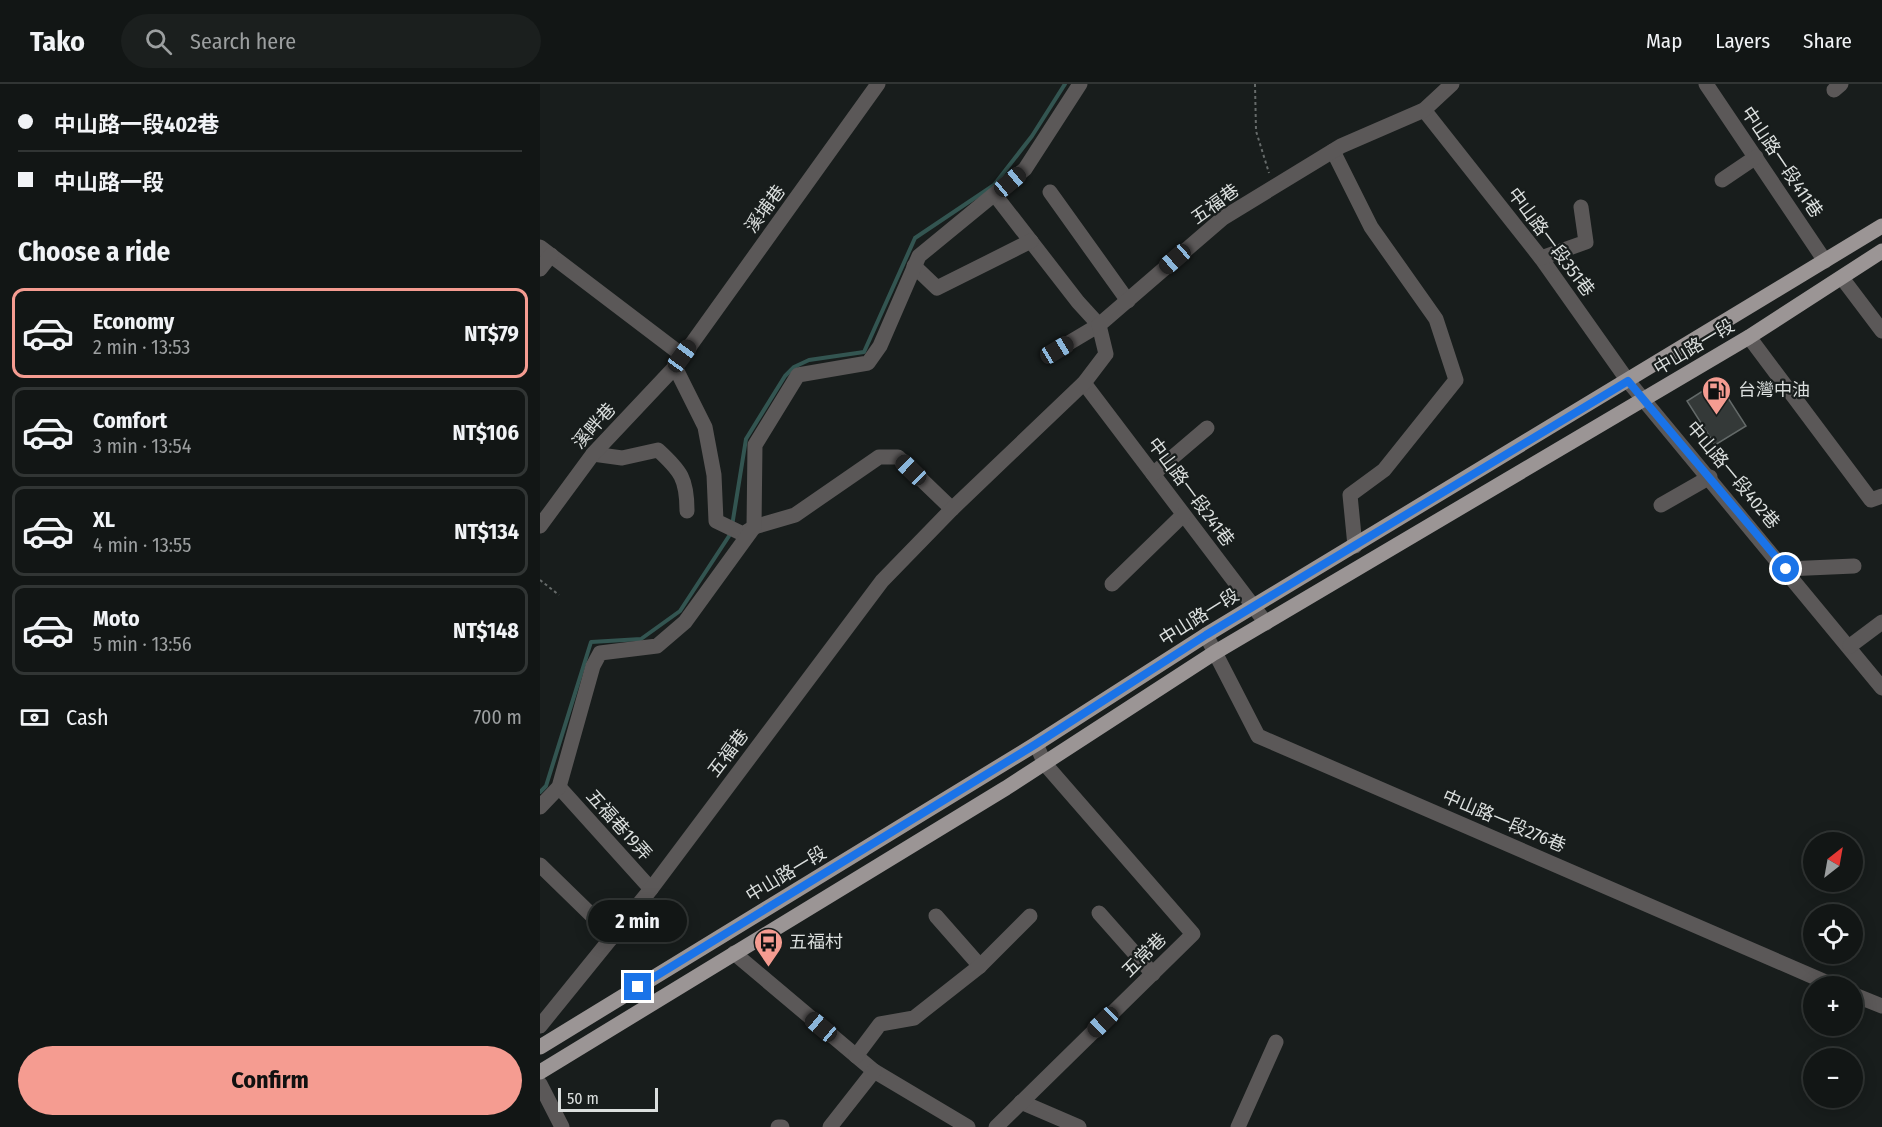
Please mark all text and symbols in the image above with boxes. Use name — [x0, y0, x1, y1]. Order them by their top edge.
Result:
search box — [121, 14, 541, 68]
text: Tako — [30, 25, 85, 58]
icon: search — [142, 25, 175, 58]
text: Search here — [190, 28, 296, 55]
text: Map — [1646, 28, 1682, 54]
text: Layers — [1715, 28, 1770, 54]
text: Share — [1803, 28, 1852, 54]
street label: 中山路一段411巷 — [1737, 102, 1827, 222]
text: 中山路一段402巷 — [54, 111, 219, 138]
car — [990, 164, 1030, 200]
text: 中山路一段 — [54, 169, 164, 196]
street label: 五福巷 — [1187, 179, 1243, 229]
street label: 溪埔巷 — [740, 181, 790, 237]
street label: 中山路一段351巷 — [1503, 183, 1599, 301]
text: Choose a ride — [18, 236, 170, 268]
car — [1156, 240, 1194, 278]
icon: car — [21, 306, 75, 360]
text: Economy — [93, 308, 174, 335]
street label: 中山路一段 — [1650, 314, 1738, 380]
text: NT$79 — [464, 320, 519, 347]
car — [1037, 333, 1077, 367]
text: 2 min · 13:53 — [93, 335, 190, 359]
car — [664, 336, 700, 376]
fuel station icon: 台灣中油 — [1701, 374, 1733, 416]
place label: 台灣中油 — [1738, 379, 1810, 401]
street label: 溪畔巷 — [568, 399, 620, 453]
icon: car — [21, 405, 75, 459]
text: Comfort — [93, 407, 167, 434]
street label: 中山路一段402巷 — [1682, 417, 1784, 533]
text: NT$106 — [452, 419, 519, 446]
street label: 中山路一段241巷 — [1143, 433, 1239, 551]
text: 3 min · 13:54 — [93, 434, 191, 458]
car — [892, 451, 930, 489]
icon: car — [21, 504, 75, 558]
text: XL — [93, 506, 115, 533]
text: NT$134 — [454, 518, 519, 545]
text: 4 min · 13:55 — [93, 533, 191, 557]
route start — [1772, 555, 1799, 582]
street label: 中山路一段 — [1155, 584, 1243, 650]
icon: car — [21, 603, 75, 657]
text: Moto — [93, 605, 140, 632]
text: NT$148 — [453, 617, 519, 644]
text: 5 min · 13:56 — [93, 632, 192, 656]
icon: cash — [18, 701, 51, 734]
text: Cash — [66, 704, 109, 731]
text: 700 m — [473, 705, 522, 729]
street label: 五福巷 — [703, 725, 753, 781]
street label: 五福巷19弄 — [581, 785, 657, 865]
street label: 中山路一段276巷 — [1439, 785, 1569, 857]
north arrow — [1803, 832, 1863, 892]
map controls — [1803, 832, 1863, 1108]
street label: 中山路一段 — [742, 841, 830, 907]
callout: 2 min — [588, 900, 688, 942]
button: locate — [1803, 904, 1863, 964]
text: 2 min — [615, 909, 660, 933]
bus stop icon: 五福村 — [752, 926, 784, 968]
street label: 五常巷 — [1117, 928, 1171, 982]
place label: 五福村 — [789, 931, 843, 953]
route end — [624, 973, 651, 1000]
button: + — [1803, 976, 1863, 1036]
car — [1084, 1003, 1122, 1041]
car — [801, 1009, 841, 1045]
button: Confirm — [18, 1046, 522, 1115]
button: − — [1803, 1048, 1863, 1108]
scale bar — [558, 1085, 658, 1112]
text: 50 m — [567, 1089, 599, 1108]

